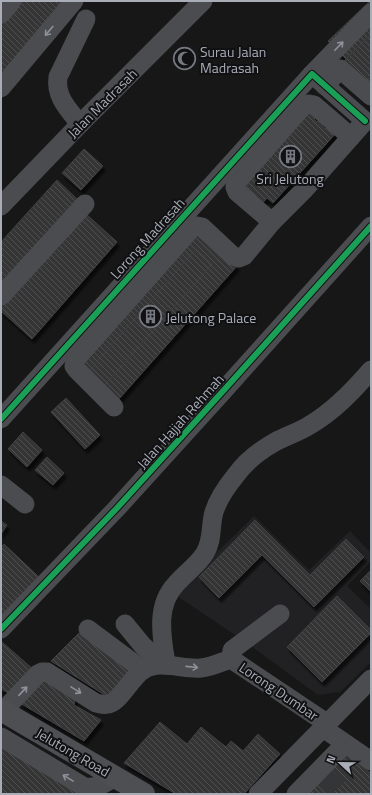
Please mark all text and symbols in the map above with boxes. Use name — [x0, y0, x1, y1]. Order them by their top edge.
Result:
one-way arrow — [44, 26, 53, 36]
place label: Surau Jalan Madrasah — [200, 41, 266, 78]
one-way arrow — [334, 41, 344, 51]
mosque icon: Surau Jalan Madrasah — [172, 46, 198, 72]
street label: Jalan Madrasah — [62, 63, 142, 143]
building icon: Sri Jelutong — [277, 143, 303, 169]
place label: Sri Jelutong — [256, 168, 324, 189]
street label: Lorong Madrasah — [105, 193, 189, 283]
building icon: Jelutong Palace — [138, 304, 164, 330]
place label: Jelutong Palace — [166, 307, 256, 328]
street label: Jalan Hajjah Rehmah — [132, 369, 228, 473]
street label: Lorong Dumbar — [235, 657, 323, 725]
one-way arrow — [185, 663, 198, 671]
one-way arrow — [18, 686, 27, 696]
one-way arrow — [70, 686, 81, 694]
street label: Jelutong Road — [32, 722, 114, 782]
north arrow — [320, 743, 360, 783]
text: N — [322, 753, 340, 766]
one-way arrow — [62, 773, 74, 781]

